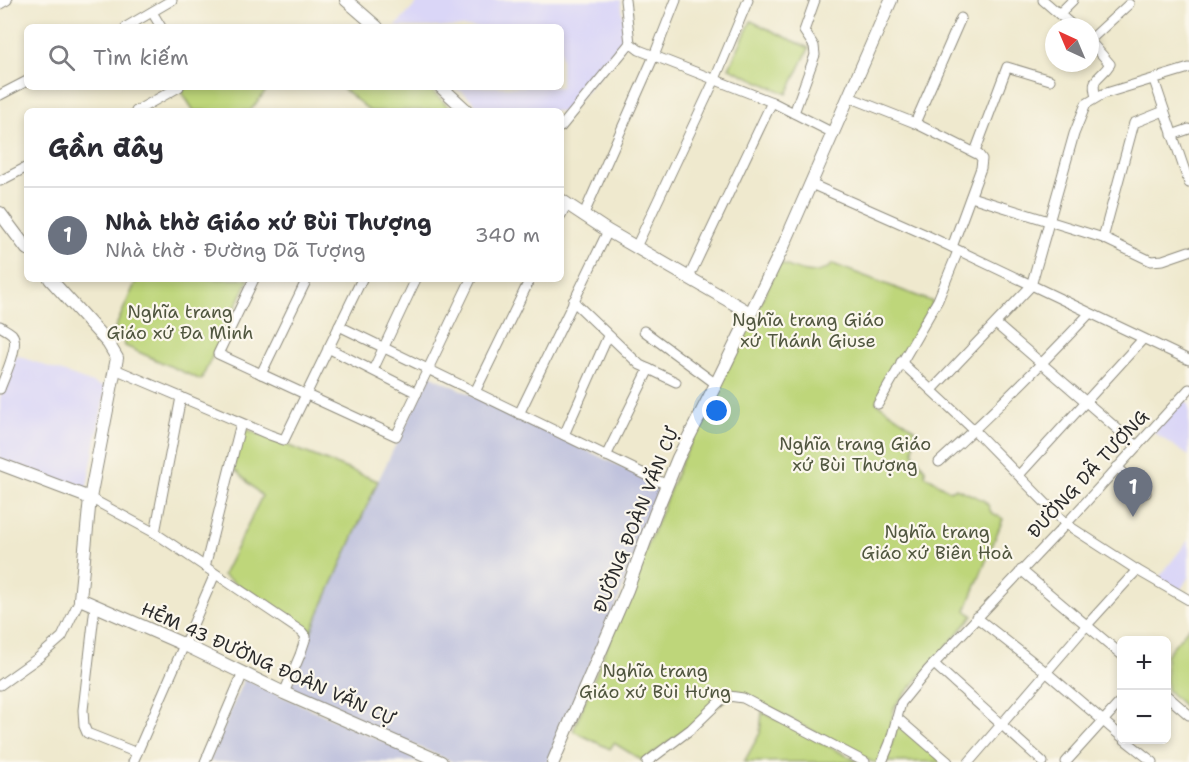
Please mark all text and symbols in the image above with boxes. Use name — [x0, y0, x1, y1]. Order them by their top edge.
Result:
north arrow — [1045, 18, 1099, 72]
search box — [24, 24, 564, 90]
icon: search — [45, 41, 78, 74]
text: Tìm kiếm — [93, 43, 189, 72]
text: Gần đây — [48, 130, 164, 165]
text: Nhà thờ Giáo xứ Bùi Thượng — [105, 208, 431, 237]
text: 1 — [63, 222, 72, 248]
text: 340 m — [475, 222, 540, 248]
text: Nhà thờ · Đường Dã Tượng — [105, 237, 366, 263]
park label: Nghĩa trang Giáo xứ Đa Minh — [106, 300, 254, 345]
park label: Nghĩa trang Giáo xứ Thánh Giuse — [732, 308, 884, 353]
your location — [702, 396, 731, 425]
street label: ĐƯỜNG DÃ TƯỢNG — [1022, 404, 1154, 543]
street label: ĐƯỜNG ĐOÀN VĂN CỰ — [588, 423, 685, 616]
park label: Nghĩa trang Giáo xứ Bùi Thượng — [779, 432, 931, 477]
pin: 1 — [1114, 468, 1152, 517]
park label: Nghĩa trang Giáo xứ Biên Hoà — [861, 520, 1013, 565]
street label: HẺM 43 ĐƯỜNG ĐOÀN VĂN CỰ — [137, 597, 400, 731]
map controls — [1117, 636, 1171, 744]
button: + — [1117, 636, 1171, 690]
park label: Nghĩa trang Giáo xứ Bùi Hưng — [579, 659, 731, 704]
button: − — [1117, 690, 1171, 744]

